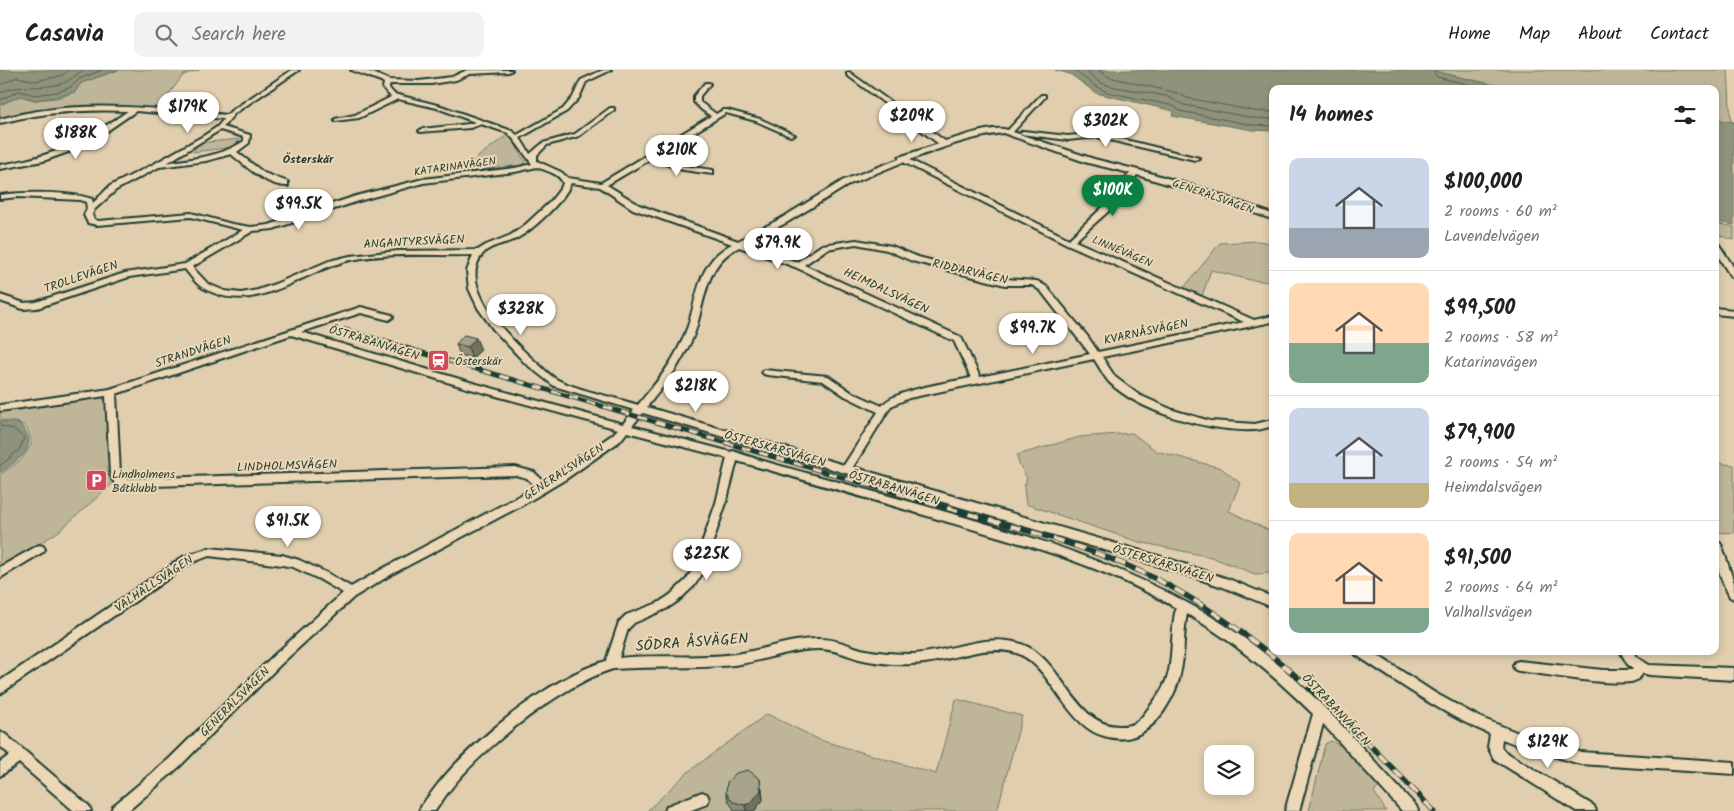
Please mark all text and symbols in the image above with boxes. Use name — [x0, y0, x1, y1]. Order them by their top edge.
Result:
search box — [134, 12, 484, 57]
text: Casavia — [25, 15, 104, 54]
text: Search here — [192, 20, 286, 50]
text: Home — [1448, 20, 1491, 49]
text: Map — [1519, 20, 1550, 49]
text: About — [1578, 20, 1622, 49]
text: Contact — [1650, 20, 1709, 49]
icon: search — [152, 21, 180, 49]
pin: $179K — [153, 92, 223, 134]
text: $179K — [168, 95, 208, 120]
text: 14 homes — [1289, 99, 1374, 132]
pin: $209K — [877, 100, 947, 143]
icon: filters — [1671, 101, 1699, 129]
text: $209K — [890, 104, 934, 129]
pin: $302K — [1071, 106, 1141, 148]
text: $302K — [1083, 109, 1129, 134]
pin: $188K — [41, 118, 111, 160]
text: $188K — [55, 121, 97, 146]
pin: $210K — [642, 134, 712, 177]
text: $210K — [656, 138, 698, 163]
district label: Österskär — [283, 150, 334, 169]
street label: KATARINAVÄGEN — [413, 152, 498, 182]
text: $100,000 — [1444, 166, 1522, 199]
pin: $100K — [1078, 174, 1148, 217]
street label: GENERALSVÄGEN — [1170, 175, 1257, 220]
text: $100K — [1093, 178, 1133, 203]
icon: home — [1329, 178, 1389, 238]
pin: $99.5K — [258, 189, 340, 231]
text: $99.5K — [275, 192, 323, 217]
text: 2 rooms · 60 m² — [1444, 199, 1557, 224]
text: Lavendelvägen — [1444, 224, 1539, 249]
pin: $79.9K — [737, 228, 819, 270]
street label: ANGANTYRSVÄGEN — [363, 230, 465, 254]
text: $79.9K — [755, 231, 801, 256]
street label: LINNÉVÄGEN — [1089, 231, 1155, 273]
street label: RIDDARVÄGEN — [931, 254, 1009, 290]
street label: TROLLEVÄGEN — [41, 255, 121, 299]
street label: HEIMDALSVÄGEN — [840, 263, 932, 319]
text: $99,500 — [1444, 292, 1515, 325]
pin: $328K — [486, 294, 556, 336]
text: $328K — [498, 297, 544, 322]
icon: home — [1329, 303, 1389, 363]
pin: $99.7K — [992, 312, 1074, 355]
street label: KVARNÅSVÄGEN — [1102, 314, 1190, 350]
text: $99.7K — [1010, 316, 1056, 341]
street label: ÖSTRABANVÄGEN — [326, 320, 422, 366]
text: 2 rooms · 58 m² — [1444, 325, 1558, 350]
street label: STRANDVÄGEN — [152, 331, 234, 373]
station icon: Österskär — [427, 349, 451, 373]
text: Katarinavägen — [1444, 350, 1537, 375]
place label: Österskär — [455, 352, 503, 371]
pin: $218K — [661, 370, 731, 413]
text: $218K — [675, 374, 717, 399]
text: $79,900 — [1444, 417, 1515, 450]
street label: ÖSTERSKÄRSVÄGEN — [722, 425, 828, 473]
icon: home — [1329, 428, 1389, 488]
street label: GENERALSVÄGEN — [520, 439, 608, 505]
text: 2 rooms · 54 m² — [1444, 450, 1557, 475]
street label: LINDHOLMSVÄGEN — [237, 455, 337, 477]
place label: Lindholmens Båtklubb — [112, 465, 175, 498]
street label: ÖSTRABANVÄGEN — [846, 465, 942, 511]
parking icon: Lindholmens Båtklubb — [84, 469, 108, 493]
text: Heimdalsvägen — [1444, 475, 1542, 500]
pin: $91.5K — [247, 506, 329, 548]
text: $91.5K — [266, 509, 310, 534]
pin: $225K — [672, 538, 742, 581]
street label: ÖSTERSKÄRSVÄGEN — [1110, 540, 1216, 588]
text: $225K — [684, 542, 730, 567]
text: $91,500 — [1444, 542, 1511, 575]
street label: VALHALLSVÄGEN — [111, 551, 197, 617]
icon: home — [1329, 553, 1389, 613]
text: 2 rooms · 64 m² — [1444, 575, 1557, 600]
text: Valhallsvägen — [1444, 600, 1532, 625]
street label: SÖDRA ÅSVÄGEN — [635, 627, 749, 659]
street label: GENERALSVÄGEN — [195, 662, 275, 742]
street label: ÖSTRABANVÄGEN — [1297, 669, 1375, 751]
pin: $129K — [1513, 726, 1583, 769]
text: $129K — [1527, 730, 1569, 755]
map controls — [1204, 745, 1254, 795]
button: layers — [1204, 745, 1254, 795]

